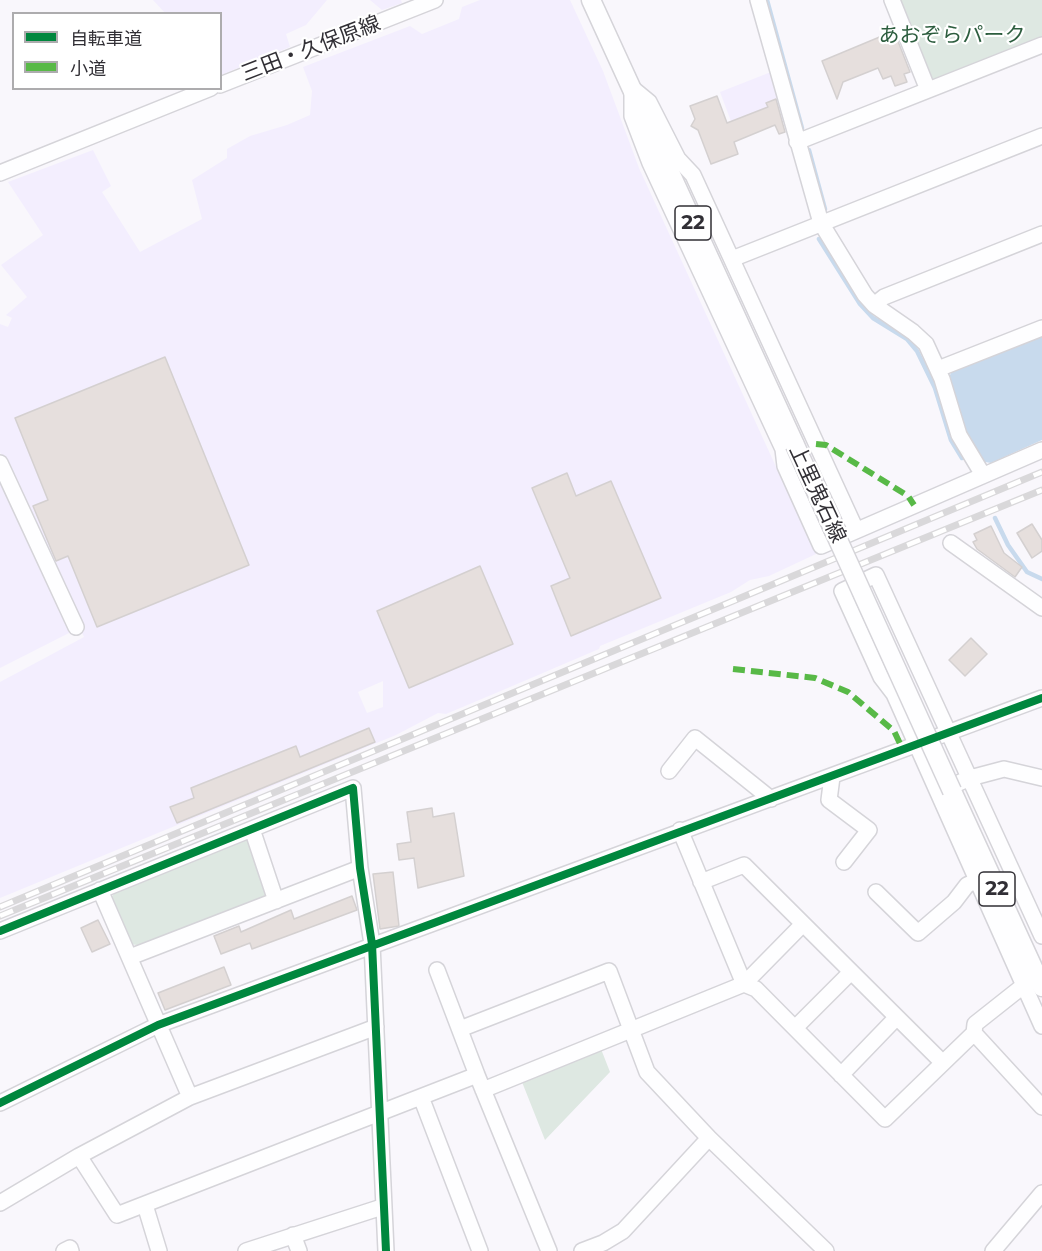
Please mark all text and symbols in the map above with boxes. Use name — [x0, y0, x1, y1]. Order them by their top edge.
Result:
street label: 三田・久保原線 — [238, 11, 384, 87]
legend — [12, 12, 222, 90]
park label: あおぞらパーク — [879, 23, 1025, 49]
text: 自転車道 — [70, 28, 142, 50]
text: 小道 — [70, 58, 106, 80]
road number: 22 — [675, 206, 711, 240]
street label: 上里鬼石線 — [783, 441, 851, 547]
road number: 22 — [979, 872, 1015, 906]

